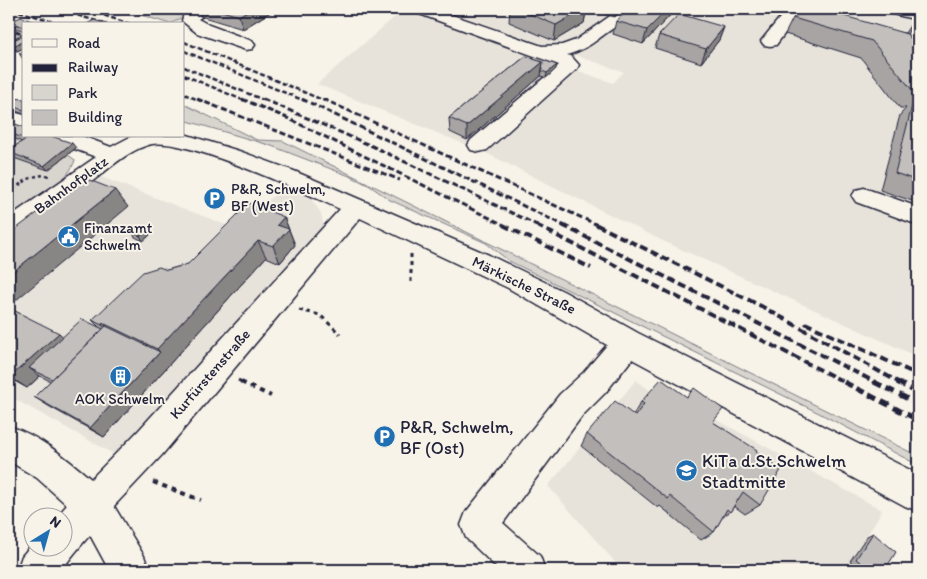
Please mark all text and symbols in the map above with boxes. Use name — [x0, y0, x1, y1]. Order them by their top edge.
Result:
legend — [22, 22, 185, 138]
text: Road — [68, 34, 101, 52]
text: Railway — [68, 58, 118, 76]
text: Park — [68, 84, 98, 102]
text: Building — [68, 108, 122, 126]
street label: Bahnhofplatz — [31, 152, 112, 218]
place label: P&R, Schwelm, BF (West) — [231, 180, 326, 215]
parking icon: P&R, Schwelm, BF (West) — [203, 186, 227, 210]
place label: Finanzamt Schwelm — [84, 219, 153, 254]
public building icon: Finanzamt Schwelm — [56, 225, 80, 249]
street label: Märkische Straße — [469, 252, 579, 318]
street label: Kurfürstenstraße — [166, 325, 254, 423]
building icon: AOK Schwelm — [108, 364, 132, 388]
place label: AOK Schwelm — [75, 390, 165, 408]
place label: P&R, Schwelm, BF (Ost) — [400, 416, 514, 459]
parking icon: P&R, Schwelm, BF (Ost) — [372, 425, 396, 449]
place label: KiTa d.St.Schwelm Stadtmitte — [702, 450, 846, 493]
school or university icon: KiTa d.St.Schwelm Stadtmitte — [674, 459, 698, 483]
north arrow — [22, 506, 72, 556]
text: N — [47, 512, 64, 532]

